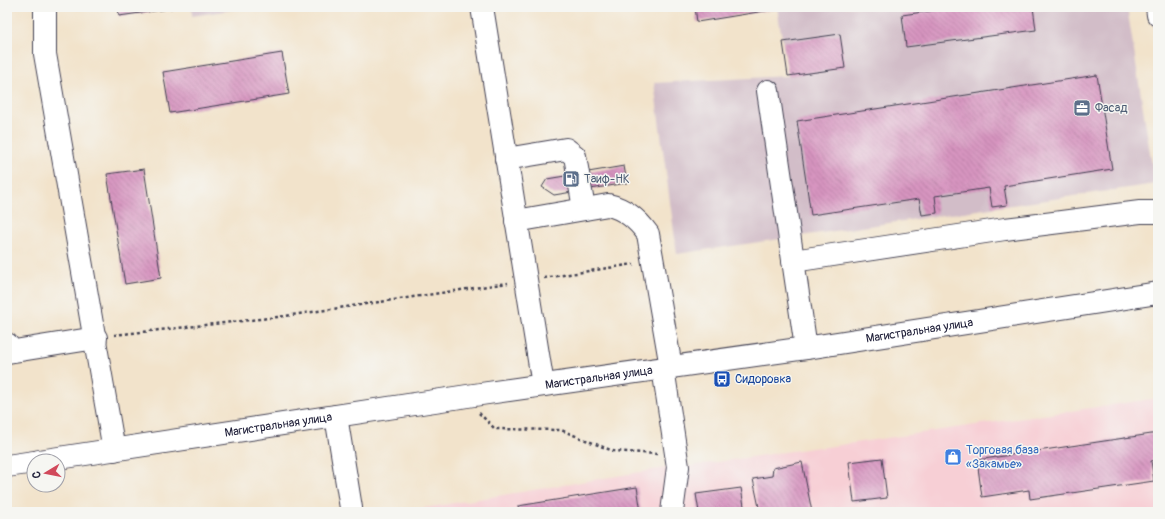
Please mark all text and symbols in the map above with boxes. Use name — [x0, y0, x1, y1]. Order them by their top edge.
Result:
office icon: Фасад — [1072, 98, 1092, 118]
place label: Фасад — [1095, 101, 1128, 116]
fuel station icon: Таиф-НК — [561, 169, 581, 189]
place label: Таиф-НК — [584, 172, 630, 187]
street label: Магистральная улица — [865, 314, 974, 346]
street label: Магистральная улица — [544, 362, 654, 392]
bus stop icon: Сидоровка — [712, 369, 732, 389]
place label: Сидоровка — [735, 372, 792, 387]
street label: Магистральная улица — [224, 409, 333, 440]
place label: Торговая база «Закамье» — [966, 443, 1039, 472]
shop icon: Торговая база «Закамье» — [943, 447, 963, 467]
north arrow — [26, 453, 66, 493]
text: С — [30, 470, 44, 479]

